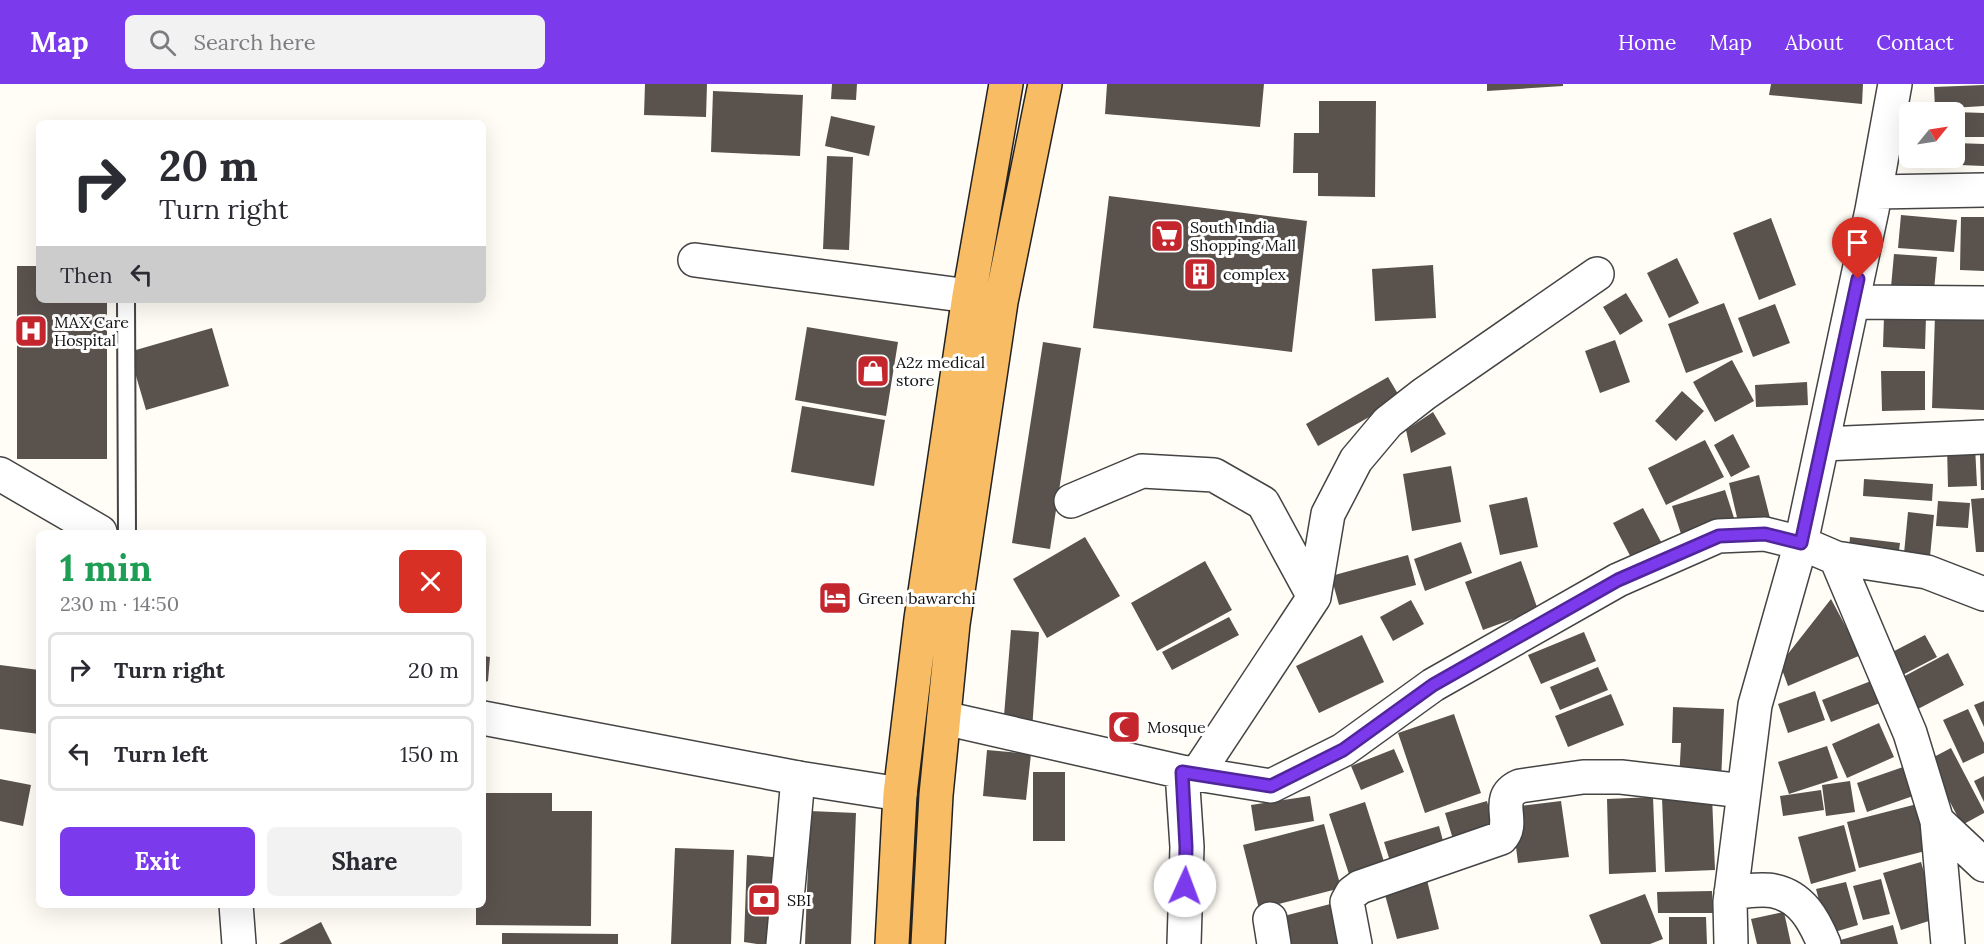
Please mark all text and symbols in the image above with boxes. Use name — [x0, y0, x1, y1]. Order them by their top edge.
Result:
search box — [125, 15, 545, 69]
text: Map — [30, 24, 89, 60]
icon: search — [146, 26, 179, 59]
text: Search here — [194, 28, 316, 56]
text: Home — [1618, 29, 1676, 56]
text: Map — [1709, 29, 1752, 56]
text: About — [1785, 29, 1843, 56]
text: Contact — [1876, 29, 1954, 56]
north arrow — [1899, 102, 1965, 168]
map controls — [1899, 102, 1965, 168]
text: 20 m — [159, 139, 258, 193]
icon: right — [60, 144, 138, 222]
text: Turn right — [159, 192, 288, 226]
place label: South India Shopping Mall — [1190, 217, 1296, 255]
pin — [1832, 217, 1883, 279]
supermarket icon: South India Shopping Mall — [1149, 218, 1185, 254]
icon: arrive — [1841, 226, 1874, 259]
building icon: complex — [1182, 256, 1218, 292]
icon: left — [125, 258, 158, 291]
text: Then — [60, 261, 113, 289]
place label: complex — [1223, 264, 1287, 284]
place label: MAX Care Hospital — [54, 312, 129, 350]
hospital icon: MAX Care Hospital — [13, 313, 49, 349]
place label: A2z medical store — [895, 352, 985, 390]
shop icon: A2z medical store — [855, 353, 891, 389]
text: 1 min — [60, 545, 152, 591]
button: close — [399, 550, 462, 613]
hotel icon: Green bawarchi — [817, 580, 853, 616]
place label: Green bawarchi — [858, 588, 976, 608]
text: 230 m · 14:50 — [60, 591, 179, 616]
icon: right — [63, 653, 96, 686]
text: Turn right — [114, 656, 225, 684]
text: 20 m — [408, 656, 459, 684]
mosque icon: Mosque — [1106, 709, 1142, 745]
place label: Mosque — [1147, 717, 1206, 737]
icon: left — [63, 737, 96, 770]
text: Turn left — [114, 740, 208, 768]
text: 150 m — [400, 740, 459, 768]
button: Exit — [60, 827, 255, 896]
button: Share — [267, 827, 462, 896]
position arrow — [1153, 854, 1217, 918]
bank icon: SBI — [746, 882, 782, 918]
place label: SBI — [787, 890, 811, 910]

